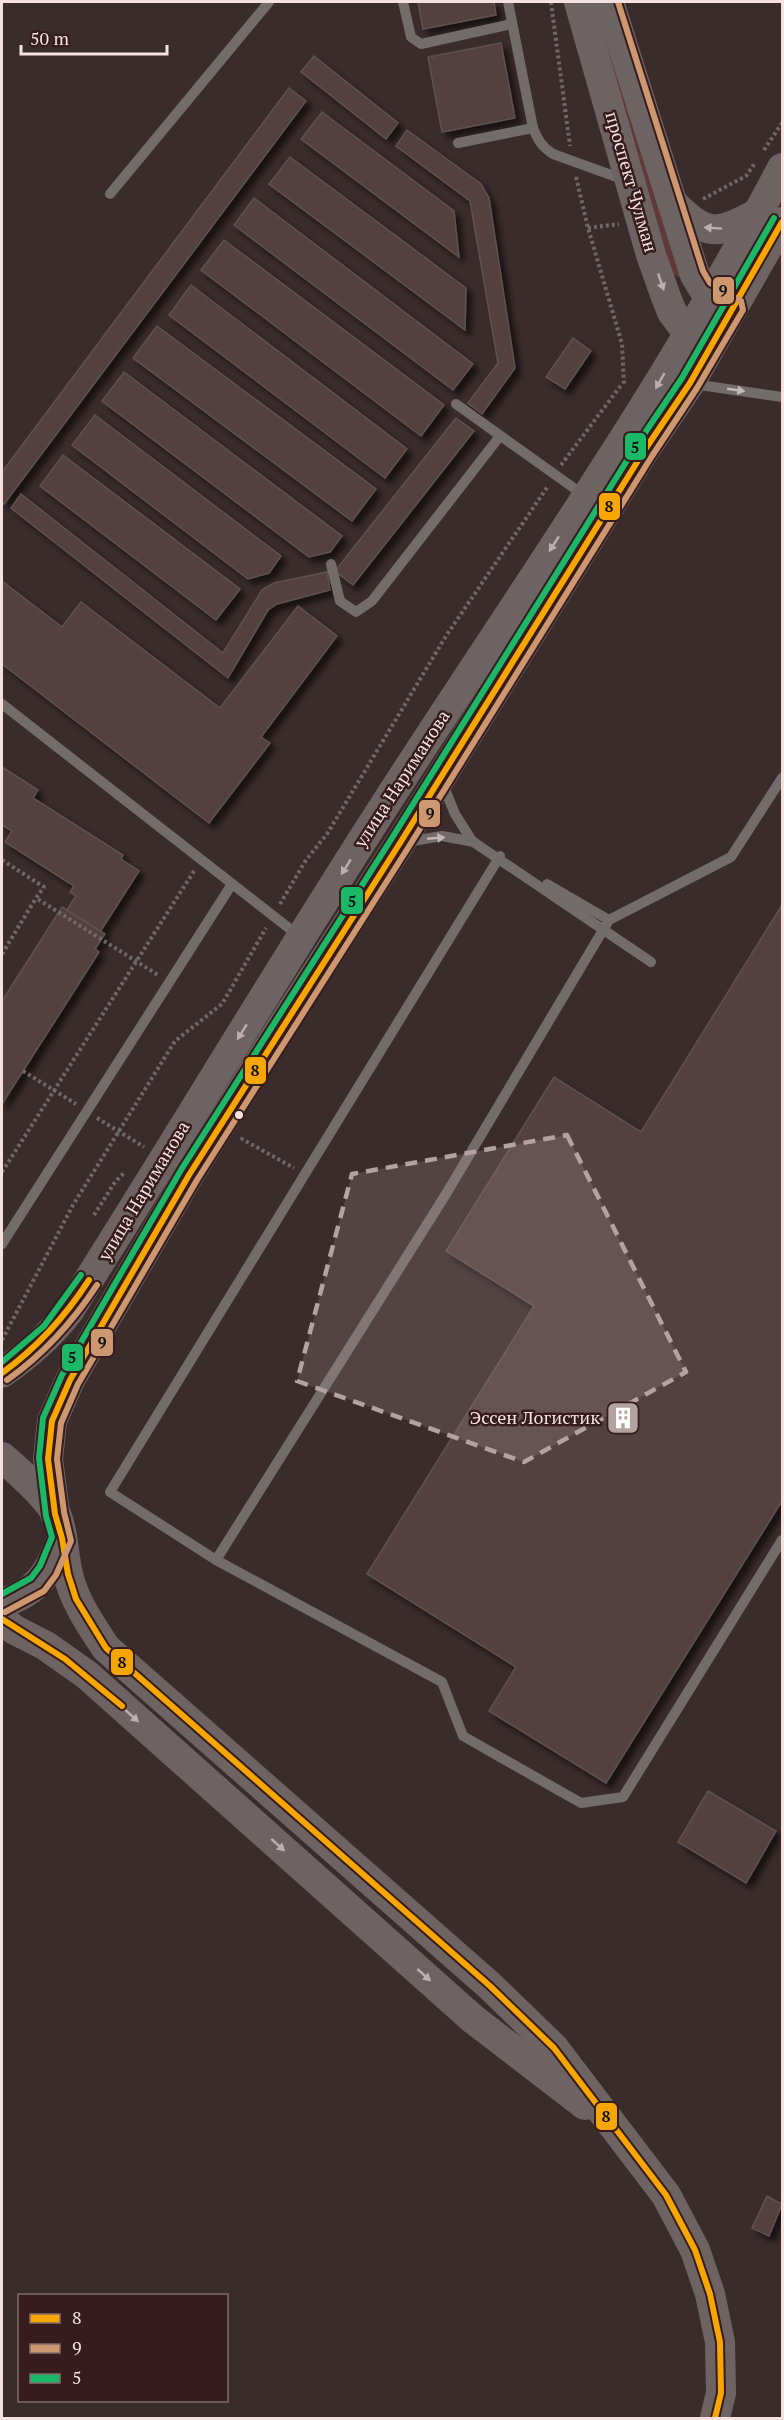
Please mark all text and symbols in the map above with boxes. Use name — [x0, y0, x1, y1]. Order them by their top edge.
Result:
scale bar — [21, 18, 166, 56]
text: 50 m — [30, 26, 70, 50]
street label: проспект Чулман — [600, 109, 664, 255]
one-way arrow — [703, 223, 722, 232]
one-way arrow — [656, 273, 666, 291]
line badge: 9 — [712, 276, 735, 305]
text: 9 — [718, 279, 728, 301]
one-way arrow — [655, 373, 665, 390]
one-way arrow — [727, 386, 746, 395]
line badge: 5 — [624, 432, 647, 461]
text: 5 — [630, 436, 640, 458]
line badge: 8 — [598, 492, 621, 521]
text: 8 — [604, 495, 614, 517]
one-way arrow — [548, 536, 559, 552]
street label: улица Нариманова — [347, 705, 455, 853]
line badge: 9 — [418, 799, 441, 828]
text: 9 — [425, 802, 435, 824]
one-way arrow — [427, 833, 446, 842]
one-way arrow — [340, 859, 351, 875]
line badge: 5 — [340, 886, 364, 915]
text: 5 — [347, 890, 357, 912]
one-way arrow — [237, 1024, 248, 1040]
line badge: 8 — [244, 1056, 267, 1085]
text: 8 — [250, 1059, 260, 1081]
unlabelled marker — [233, 1109, 245, 1121]
street label: улица Нариманова — [91, 1116, 194, 1266]
line badge: 9 — [90, 1328, 114, 1357]
text: 9 — [97, 1331, 107, 1353]
line badge: 5 — [61, 1343, 84, 1372]
text: 5 — [67, 1346, 77, 1368]
building icon: Эссен Логистик — [605, 1400, 641, 1436]
place label: Эссен Логистик — [470, 1405, 600, 1429]
line badge: 8 — [110, 1648, 134, 1676]
text: 8 — [117, 1651, 127, 1673]
one-way arrow — [125, 1709, 140, 1723]
one-way arrow — [270, 1838, 285, 1851]
one-way arrow — [416, 1968, 431, 1981]
line badge: 8 — [595, 2102, 618, 2131]
text: 8 — [601, 2105, 611, 2127]
legend — [18, 2294, 228, 2402]
text: 8 — [72, 2305, 82, 2329]
text: 9 — [72, 2335, 82, 2359]
text: 5 — [72, 2365, 82, 2389]

